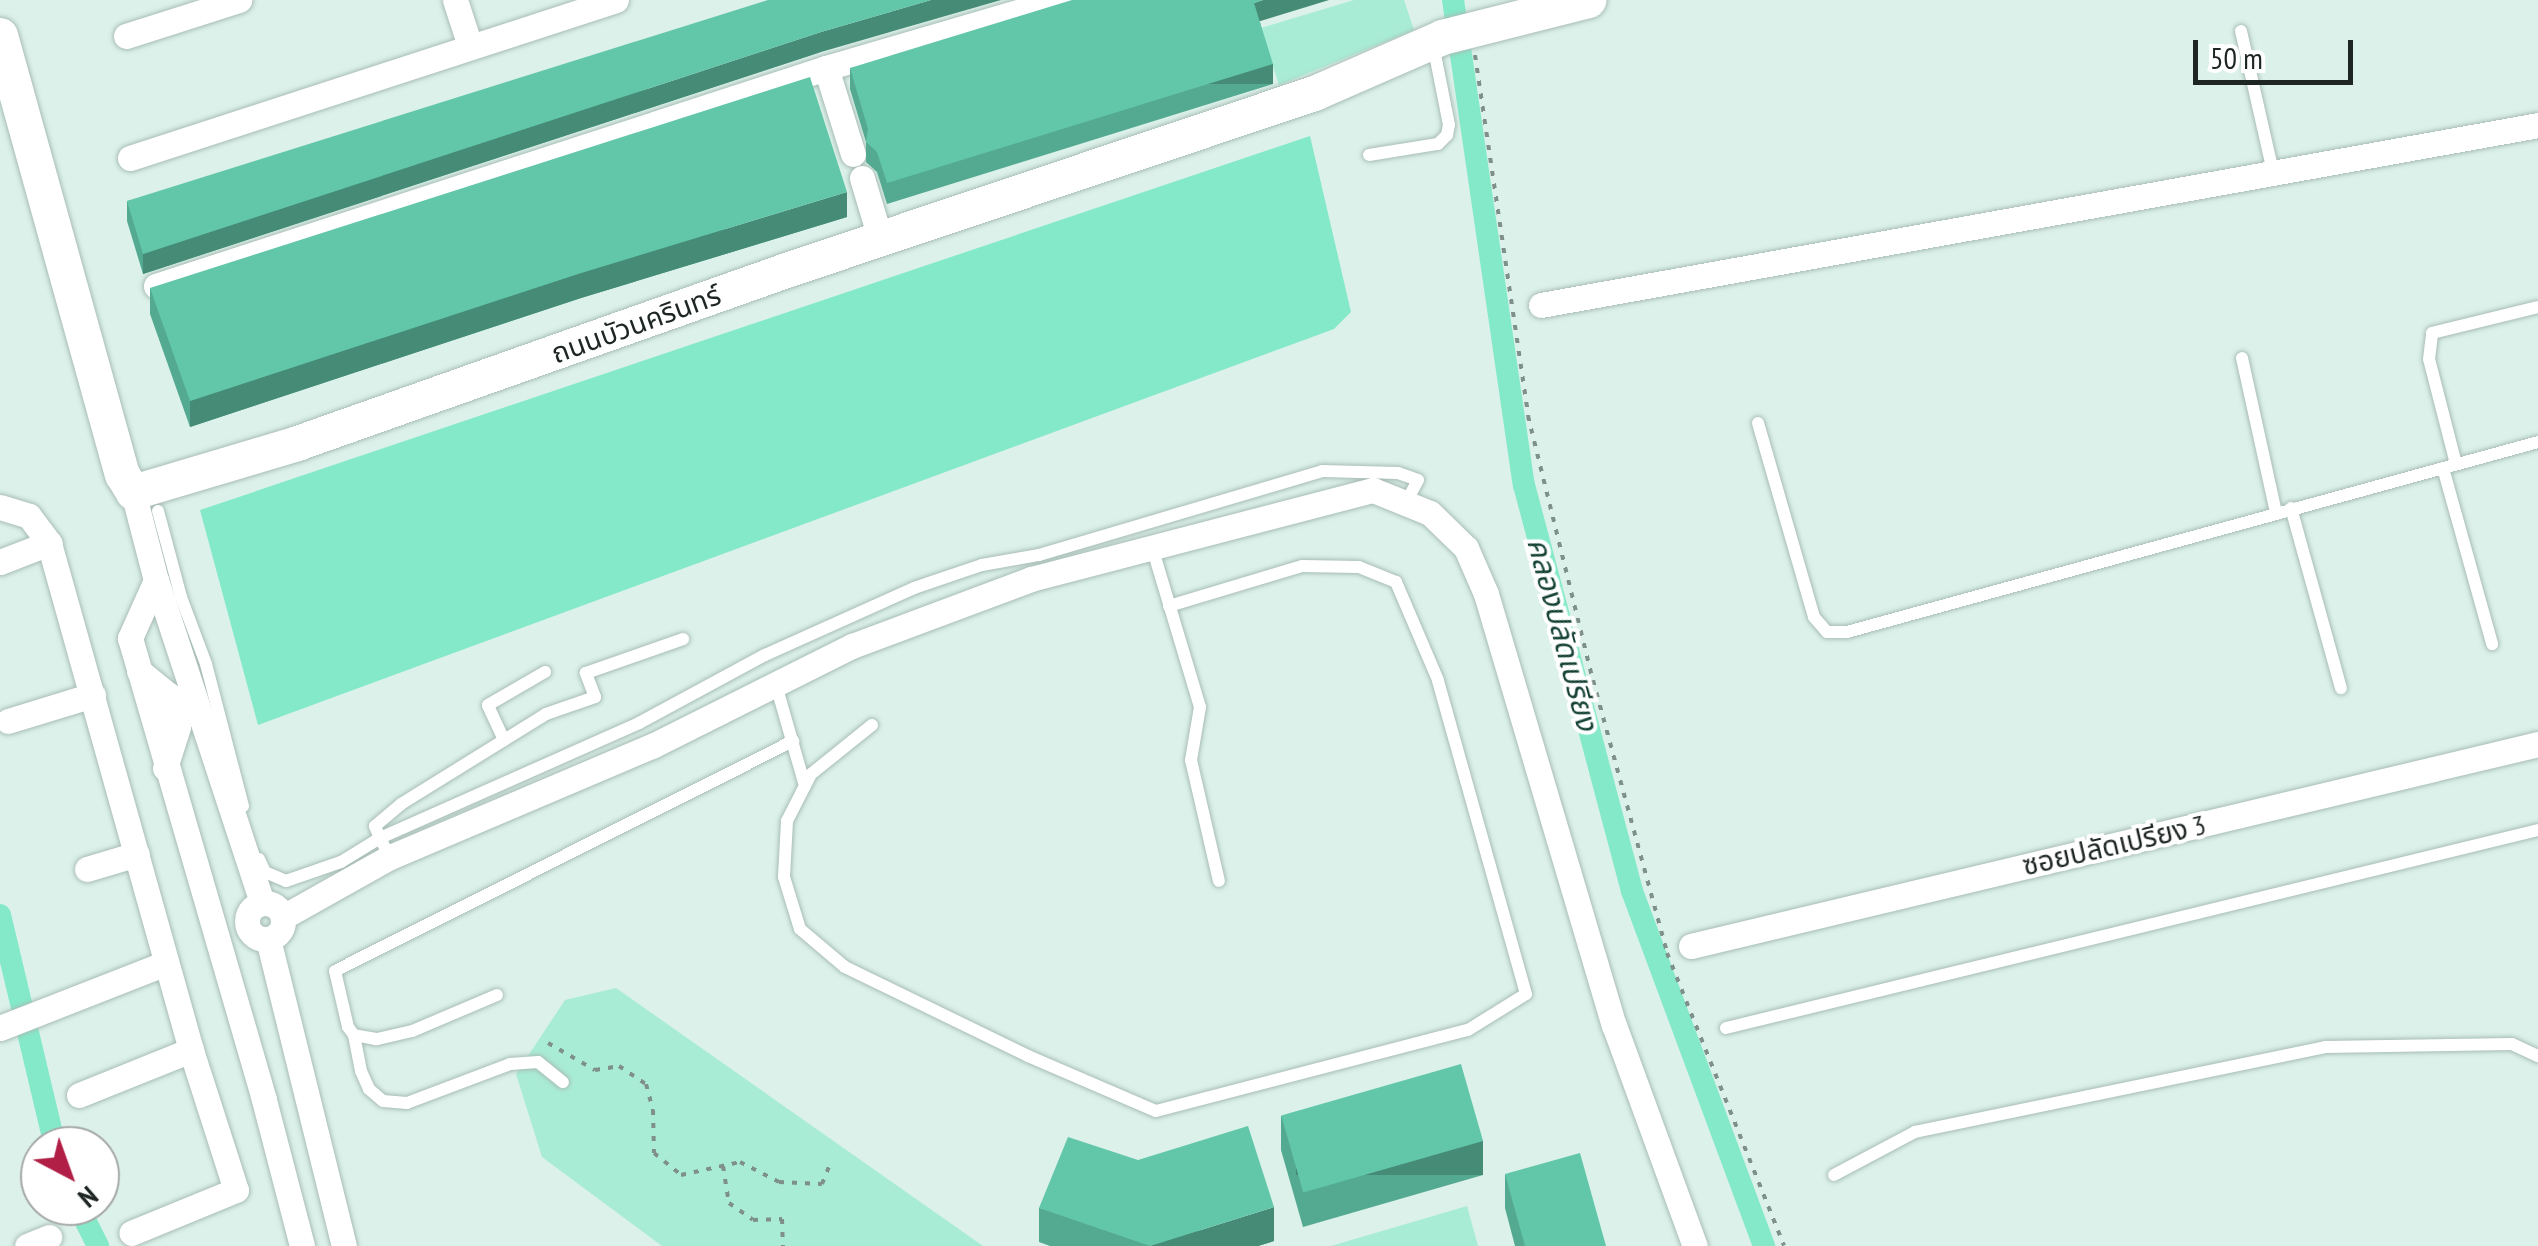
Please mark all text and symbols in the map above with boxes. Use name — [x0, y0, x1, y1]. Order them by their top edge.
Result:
scale bar — [2198, 20, 2358, 82]
text: 50 m — [2210, 38, 2263, 77]
street label: ถนนบัวนครินทร์ — [547, 278, 725, 370]
water label: คลองปลัดเปรียง — [1520, 534, 1606, 734]
street label: ซอยปลัดเปรียง 3 — [2019, 808, 2209, 882]
north arrow — [20, 1126, 120, 1226]
text: N — [71, 1179, 107, 1216]

